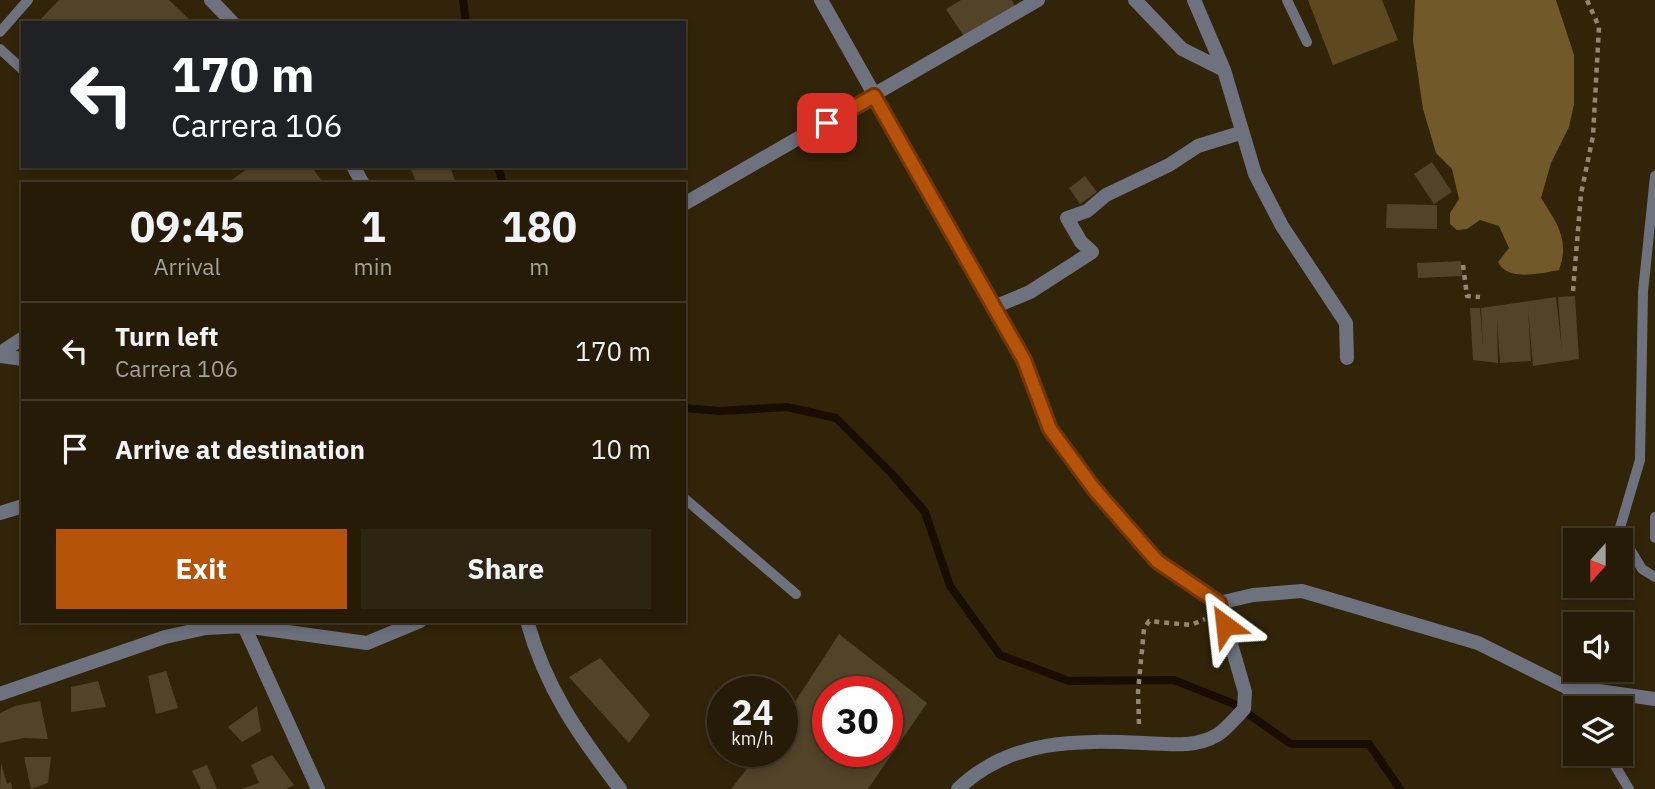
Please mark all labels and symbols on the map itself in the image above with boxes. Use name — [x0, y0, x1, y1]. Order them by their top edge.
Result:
pin — [797, 93, 857, 153]
north arrow — [1563, 528, 1633, 598]
position arrow — [1188, 588, 1262, 662]
speed limit sign: 30 — [812, 676, 903, 767]

